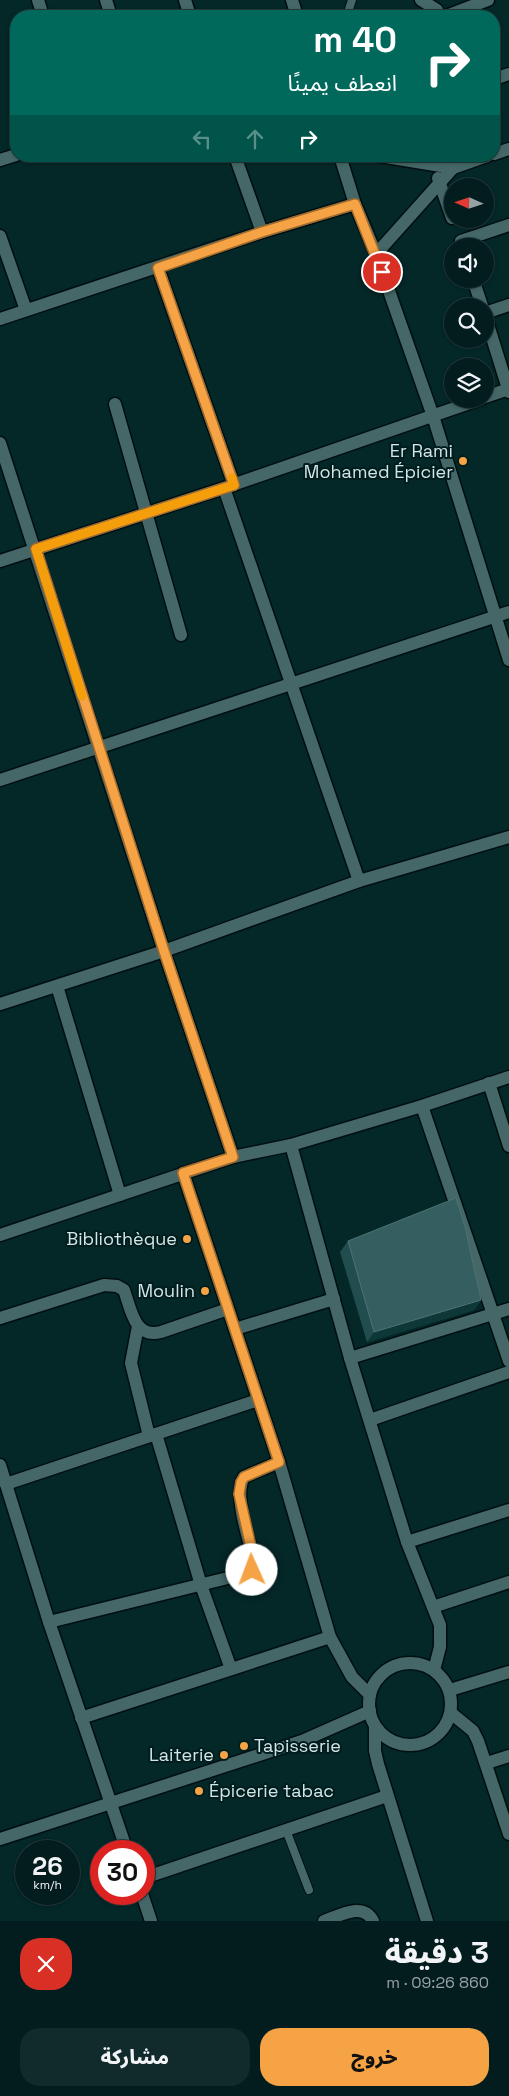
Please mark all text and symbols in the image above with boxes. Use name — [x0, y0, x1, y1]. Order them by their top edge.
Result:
text: 40 m — [313, 18, 397, 62]
icon: right — [415, 30, 480, 95]
text: انعطف يمينًا — [288, 69, 397, 97]
icon: left — [188, 125, 216, 153]
icon: ahead — [241, 125, 269, 153]
icon: right — [294, 125, 322, 153]
north arrow — [444, 178, 494, 228]
map controls — [444, 178, 494, 408]
button: sound — [444, 238, 494, 288]
pin — [361, 251, 403, 293]
icon: arrive — [368, 258, 396, 286]
button: search — [444, 298, 494, 348]
button: layers — [444, 358, 494, 408]
place label: Er Rami Mohamed Épicier — [304, 439, 453, 483]
marker: Er Rami Mohamed Épicier — [457, 455, 469, 467]
place label: Bibliothèque — [66, 1227, 177, 1250]
marker: Bibliothèque — [181, 1233, 193, 1245]
place label: Moulin — [137, 1279, 195, 1302]
marker: Moulin — [199, 1285, 211, 1297]
position arrow — [225, 1543, 277, 1595]
place label: Tapisserie — [254, 1734, 341, 1757]
marker: Tapisserie — [238, 1740, 250, 1752]
place label: Laiterie — [149, 1743, 214, 1766]
marker: Laiterie — [218, 1749, 230, 1761]
place label: Épicerie tabac — [209, 1779, 334, 1802]
marker: Épicerie tabac — [193, 1785, 205, 1797]
speed limit sign: 30 — [90, 1840, 155, 1905]
text: 26 — [32, 1850, 63, 1882]
text: km/h — [33, 1877, 62, 1893]
text: 3 دقيقة — [385, 1933, 489, 1972]
button: close — [20, 1938, 72, 1990]
text: 860 m · 09:26 — [386, 1972, 489, 1993]
button: مشاركة — [20, 2028, 250, 2086]
button: خروج — [260, 2028, 489, 2086]

